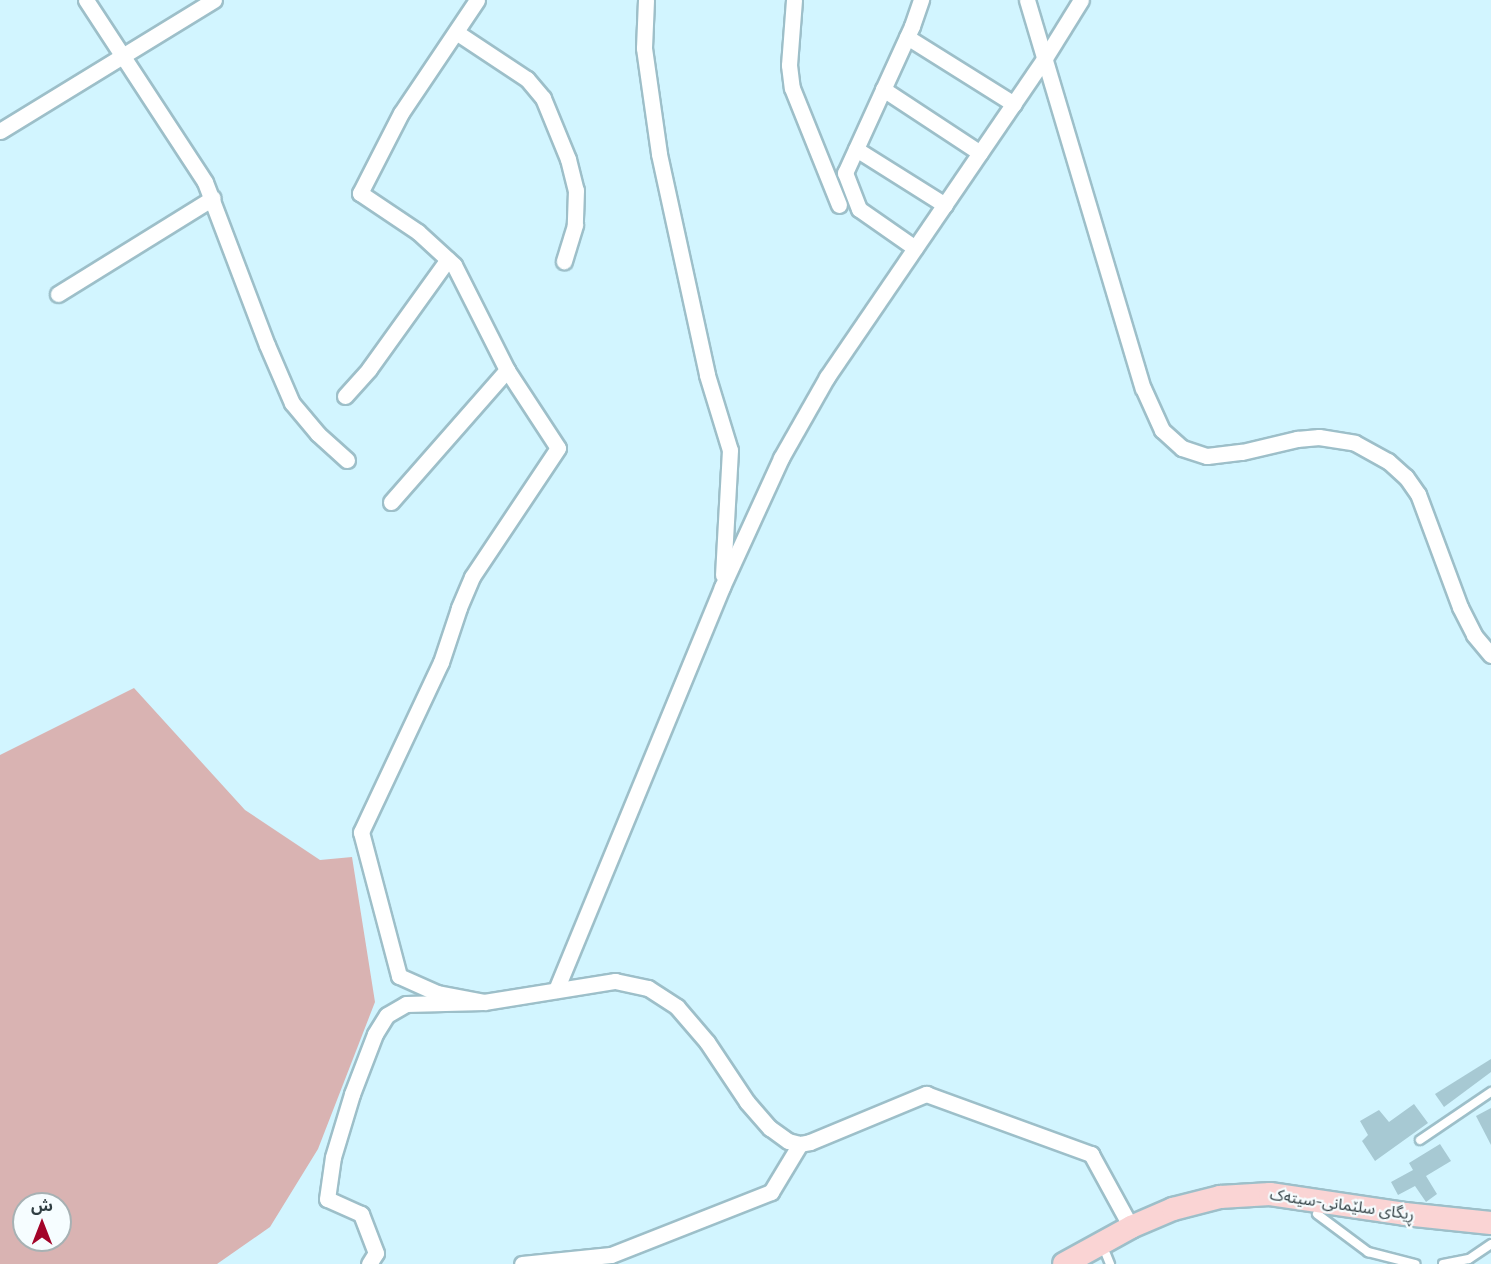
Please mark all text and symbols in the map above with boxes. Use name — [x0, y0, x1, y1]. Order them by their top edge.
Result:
street label: ڕیگای سلێمانی-سیتەک — [1269, 1185, 1415, 1225]
north arrow — [12, 1192, 72, 1252]
text: ش — [31, 1196, 53, 1215]

